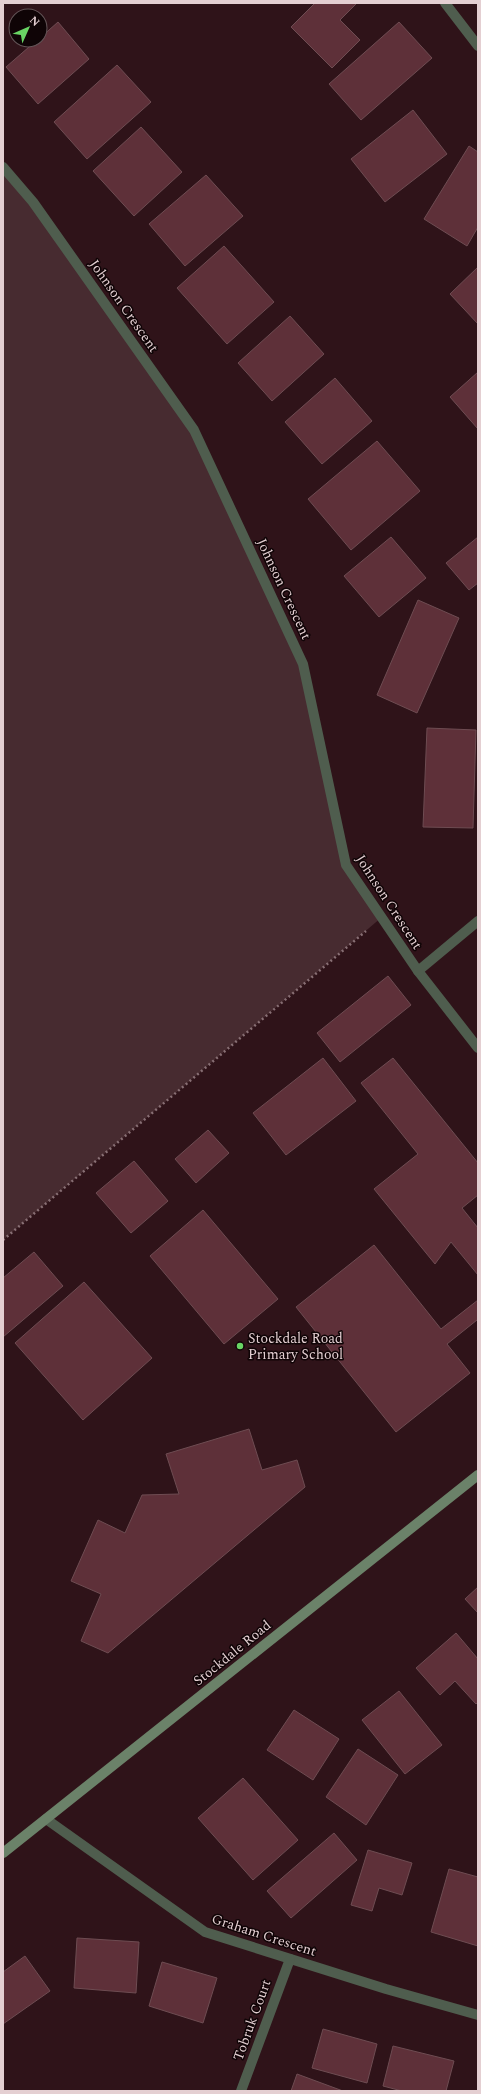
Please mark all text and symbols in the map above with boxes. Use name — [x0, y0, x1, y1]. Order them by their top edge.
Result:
north arrow — [8, 8, 48, 48]
text: N — [26, 12, 44, 30]
street label: Johnson Crescent — [84, 255, 164, 357]
street label: Johnson Crescent — [251, 535, 317, 643]
street label: Johnson Crescent — [350, 850, 428, 954]
place label: Stockdale Road Primary School — [248, 1328, 343, 1365]
marker: Stockdale Road Primary School — [235, 1341, 245, 1351]
street label: Stockdale Road — [188, 1615, 276, 1691]
street label: Graham Crescent — [209, 1908, 319, 1962]
street label: Tobruk Court — [228, 1976, 276, 2063]

